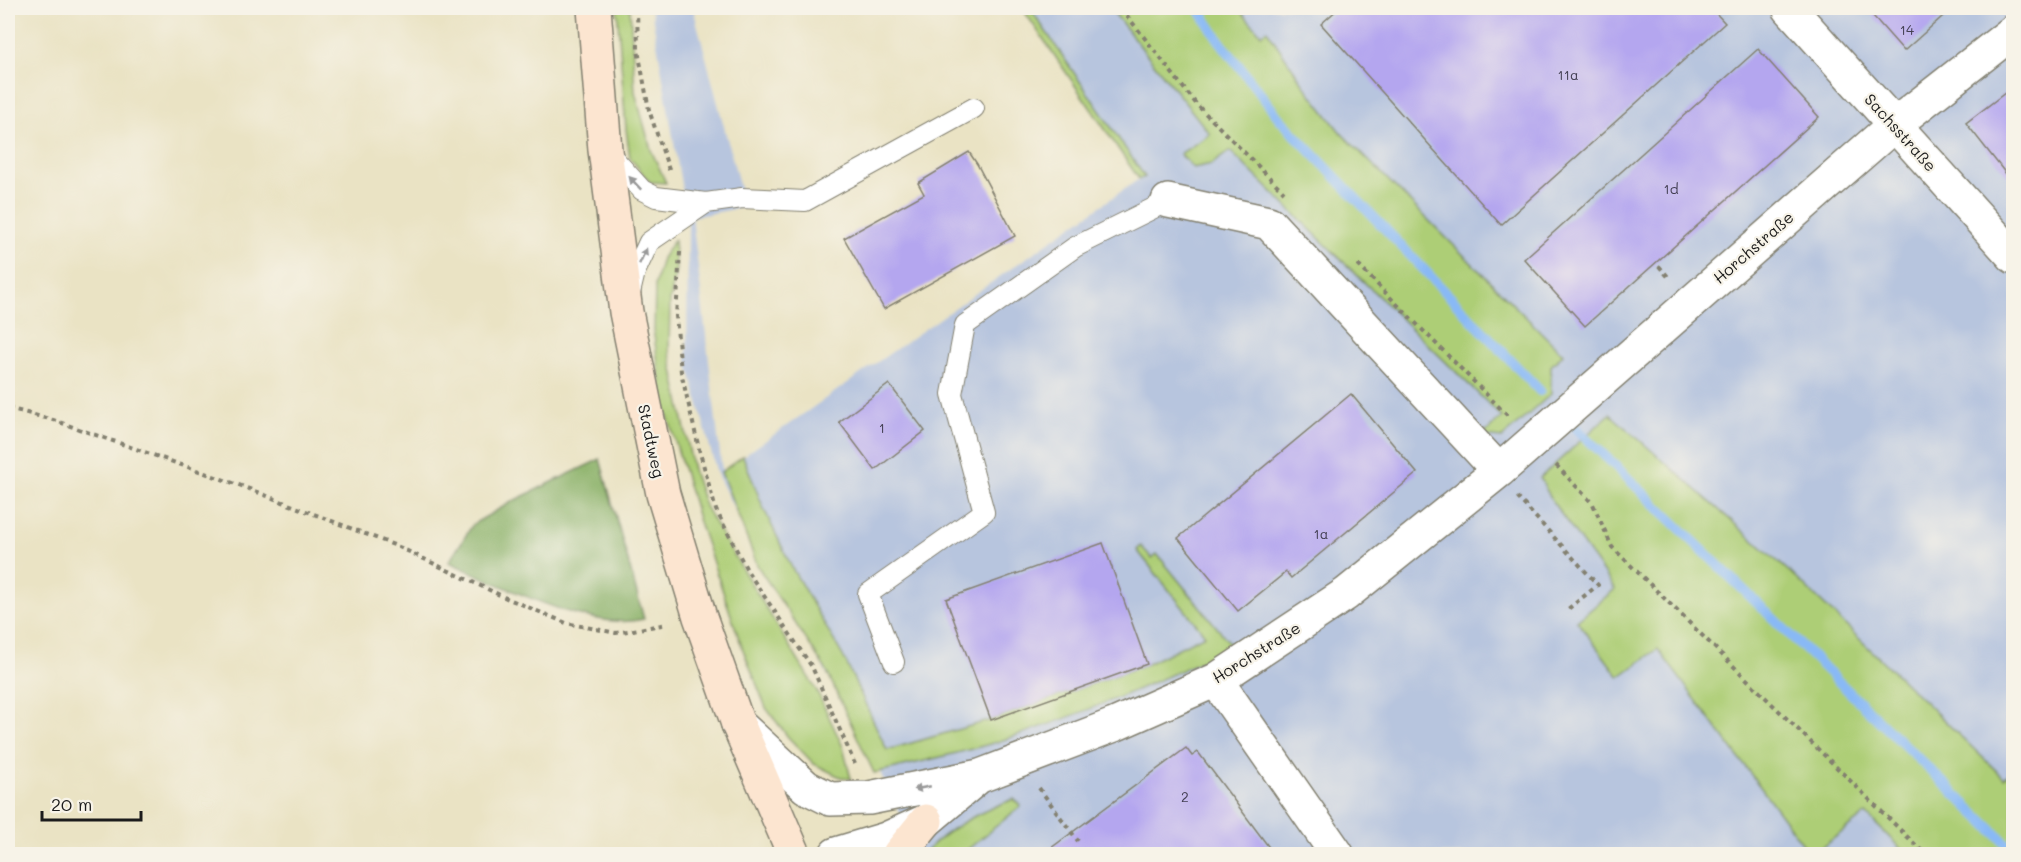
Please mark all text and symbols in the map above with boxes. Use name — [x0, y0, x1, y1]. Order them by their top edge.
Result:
house number: 14 — [1900, 20, 1915, 39]
house number: 11a — [1557, 65, 1579, 84]
street label: Sachsstraße — [1860, 89, 1942, 175]
one-way arrow — [629, 176, 643, 190]
house number: 1d — [1663, 179, 1679, 198]
street label: Horchstraße — [1708, 206, 1798, 288]
one-way arrow — [638, 248, 647, 265]
street label: Stadtweg — [634, 402, 670, 480]
house number: 1 — [879, 418, 885, 437]
house number: 1a — [1314, 524, 1328, 543]
street label: Horchstraße — [1208, 617, 1304, 687]
scale bar — [42, 784, 141, 822]
one-way arrow — [913, 784, 932, 793]
house number: 2 — [1181, 787, 1189, 806]
text: 20 m — [51, 792, 92, 816]

